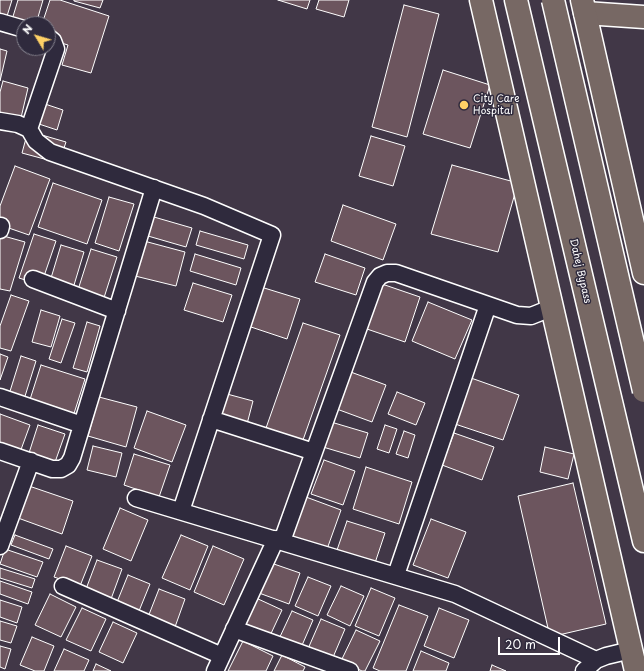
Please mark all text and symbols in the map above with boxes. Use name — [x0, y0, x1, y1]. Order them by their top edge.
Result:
north arrow — [16, 16, 56, 56]
text: N — [18, 20, 36, 38]
place label: City Care Hospital — [473, 93, 520, 116]
marker: City Care Hospital — [458, 99, 470, 111]
street label: Dahej Bypass — [567, 238, 593, 304]
scale bar — [500, 629, 562, 655]
text: 20 m — [505, 635, 536, 653]

